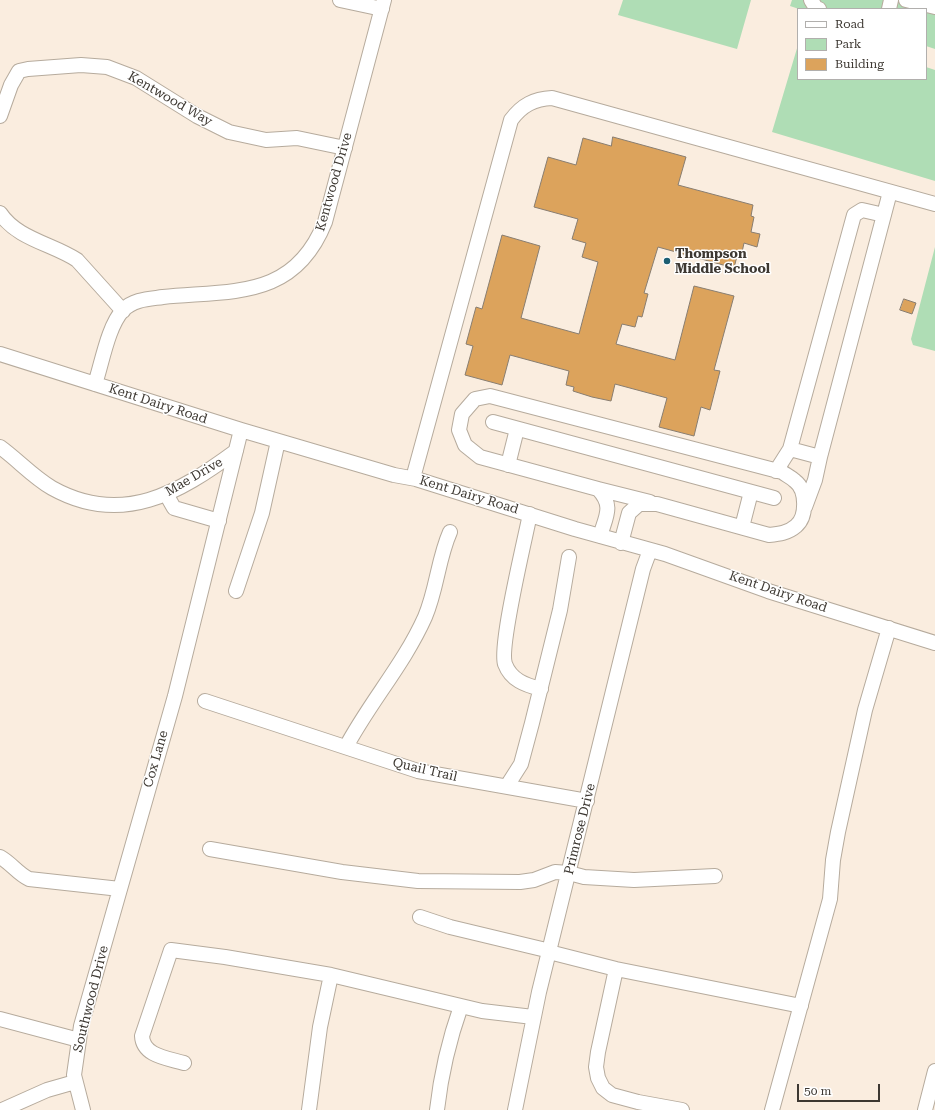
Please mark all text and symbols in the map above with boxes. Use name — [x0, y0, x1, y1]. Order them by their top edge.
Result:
legend — [797, 8, 927, 80]
text: Road — [835, 17, 864, 31]
text: Park — [835, 37, 861, 51]
text: Building — [835, 57, 884, 71]
street label: Kentwood Way — [125, 69, 215, 129]
street label: Kentwood Drive — [312, 131, 356, 233]
place label: Thompson Middle School — [675, 246, 770, 277]
marker: Thompson Middle School — [662, 256, 672, 266]
street label: Kent Dairy Road — [107, 381, 209, 427]
street label: Mae Drive — [163, 454, 225, 500]
street label: Kent Dairy Road — [418, 473, 520, 517]
street label: Kent Dairy Road — [727, 568, 829, 616]
street label: Cox Lane — [140, 729, 172, 789]
street label: Quail Trail — [391, 755, 459, 785]
street label: Primrose Drive — [561, 782, 599, 876]
street label: Southwood Drive — [70, 944, 112, 1054]
scale bar — [799, 1076, 882, 1102]
text: 50 m — [804, 1084, 831, 1098]

